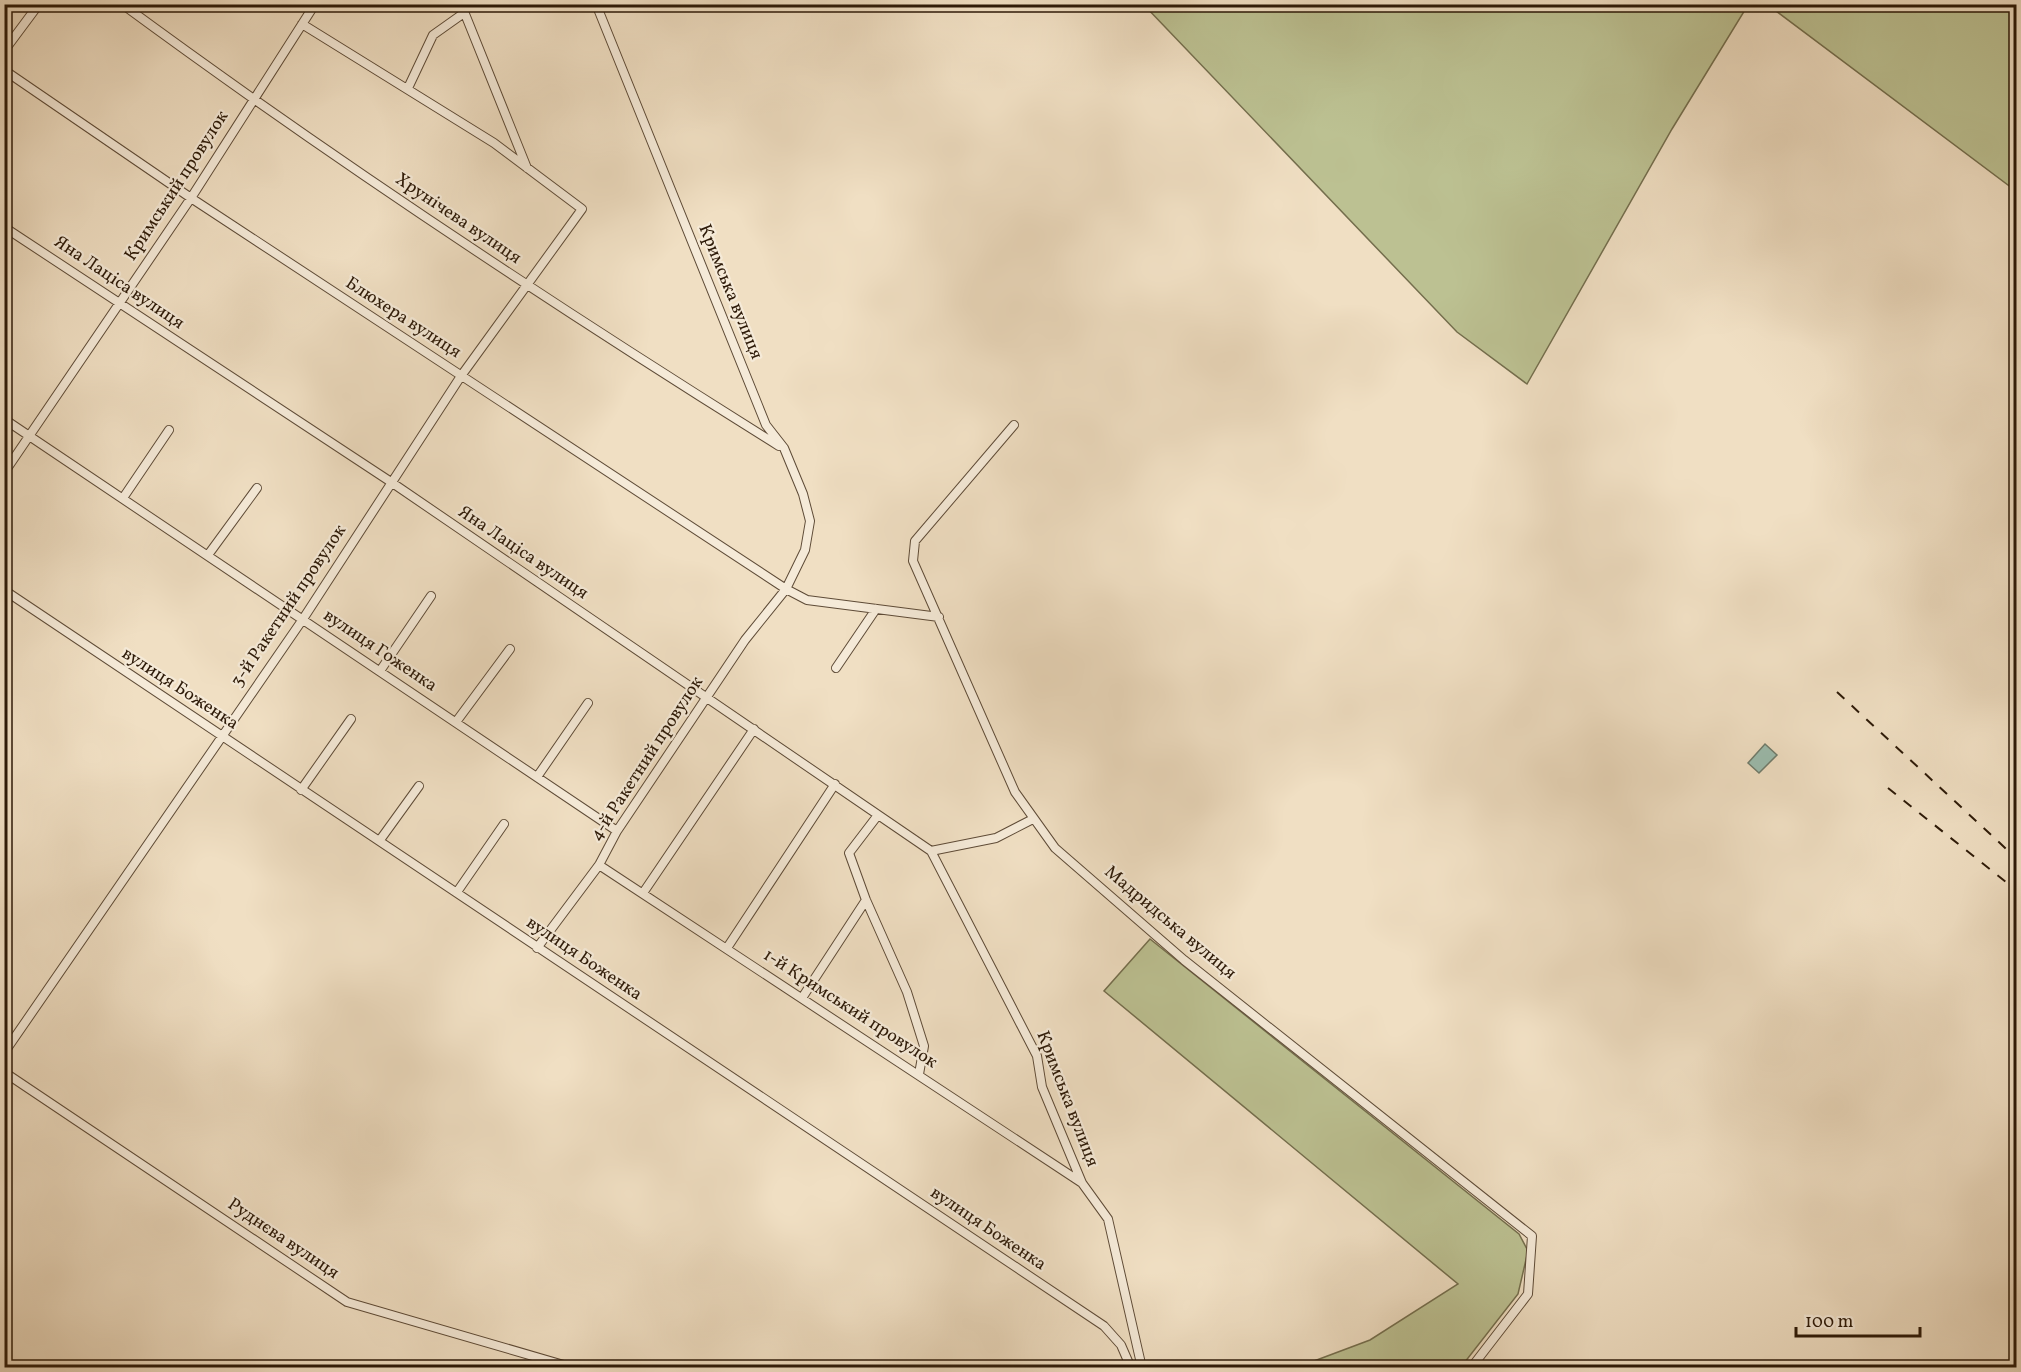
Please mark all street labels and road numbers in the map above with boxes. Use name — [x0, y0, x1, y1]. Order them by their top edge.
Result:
street label: Кримський провулок — [119, 106, 235, 266]
street label: Хрунічева вулиця — [390, 167, 526, 271]
street label: Кримська вулиця — [691, 221, 769, 363]
street label: Яна Лаціса вулиця — [49, 230, 189, 336]
street label: Блюхера вулиця — [340, 271, 466, 365]
street label: Яна Лаціса вулиця — [453, 500, 593, 606]
street label: 3-й Ракетний провулок — [225, 520, 353, 692]
street label: вулиця Гоженка — [318, 604, 442, 698]
street label: вулиця Боженка — [117, 642, 243, 736]
street label: 4-й Ракетний провулок — [584, 671, 710, 846]
street label: Мадридська вулиця — [1099, 860, 1241, 986]
street label: вулиця Боженка — [521, 911, 647, 1007]
street label: 1-й Кримський провулок — [758, 943, 942, 1075]
street label: Кримська вулиця — [1030, 1027, 1104, 1171]
street label: вулиця Боженка — [925, 1181, 1051, 1277]
street label: Руднєва вулиця — [222, 1192, 344, 1286]

